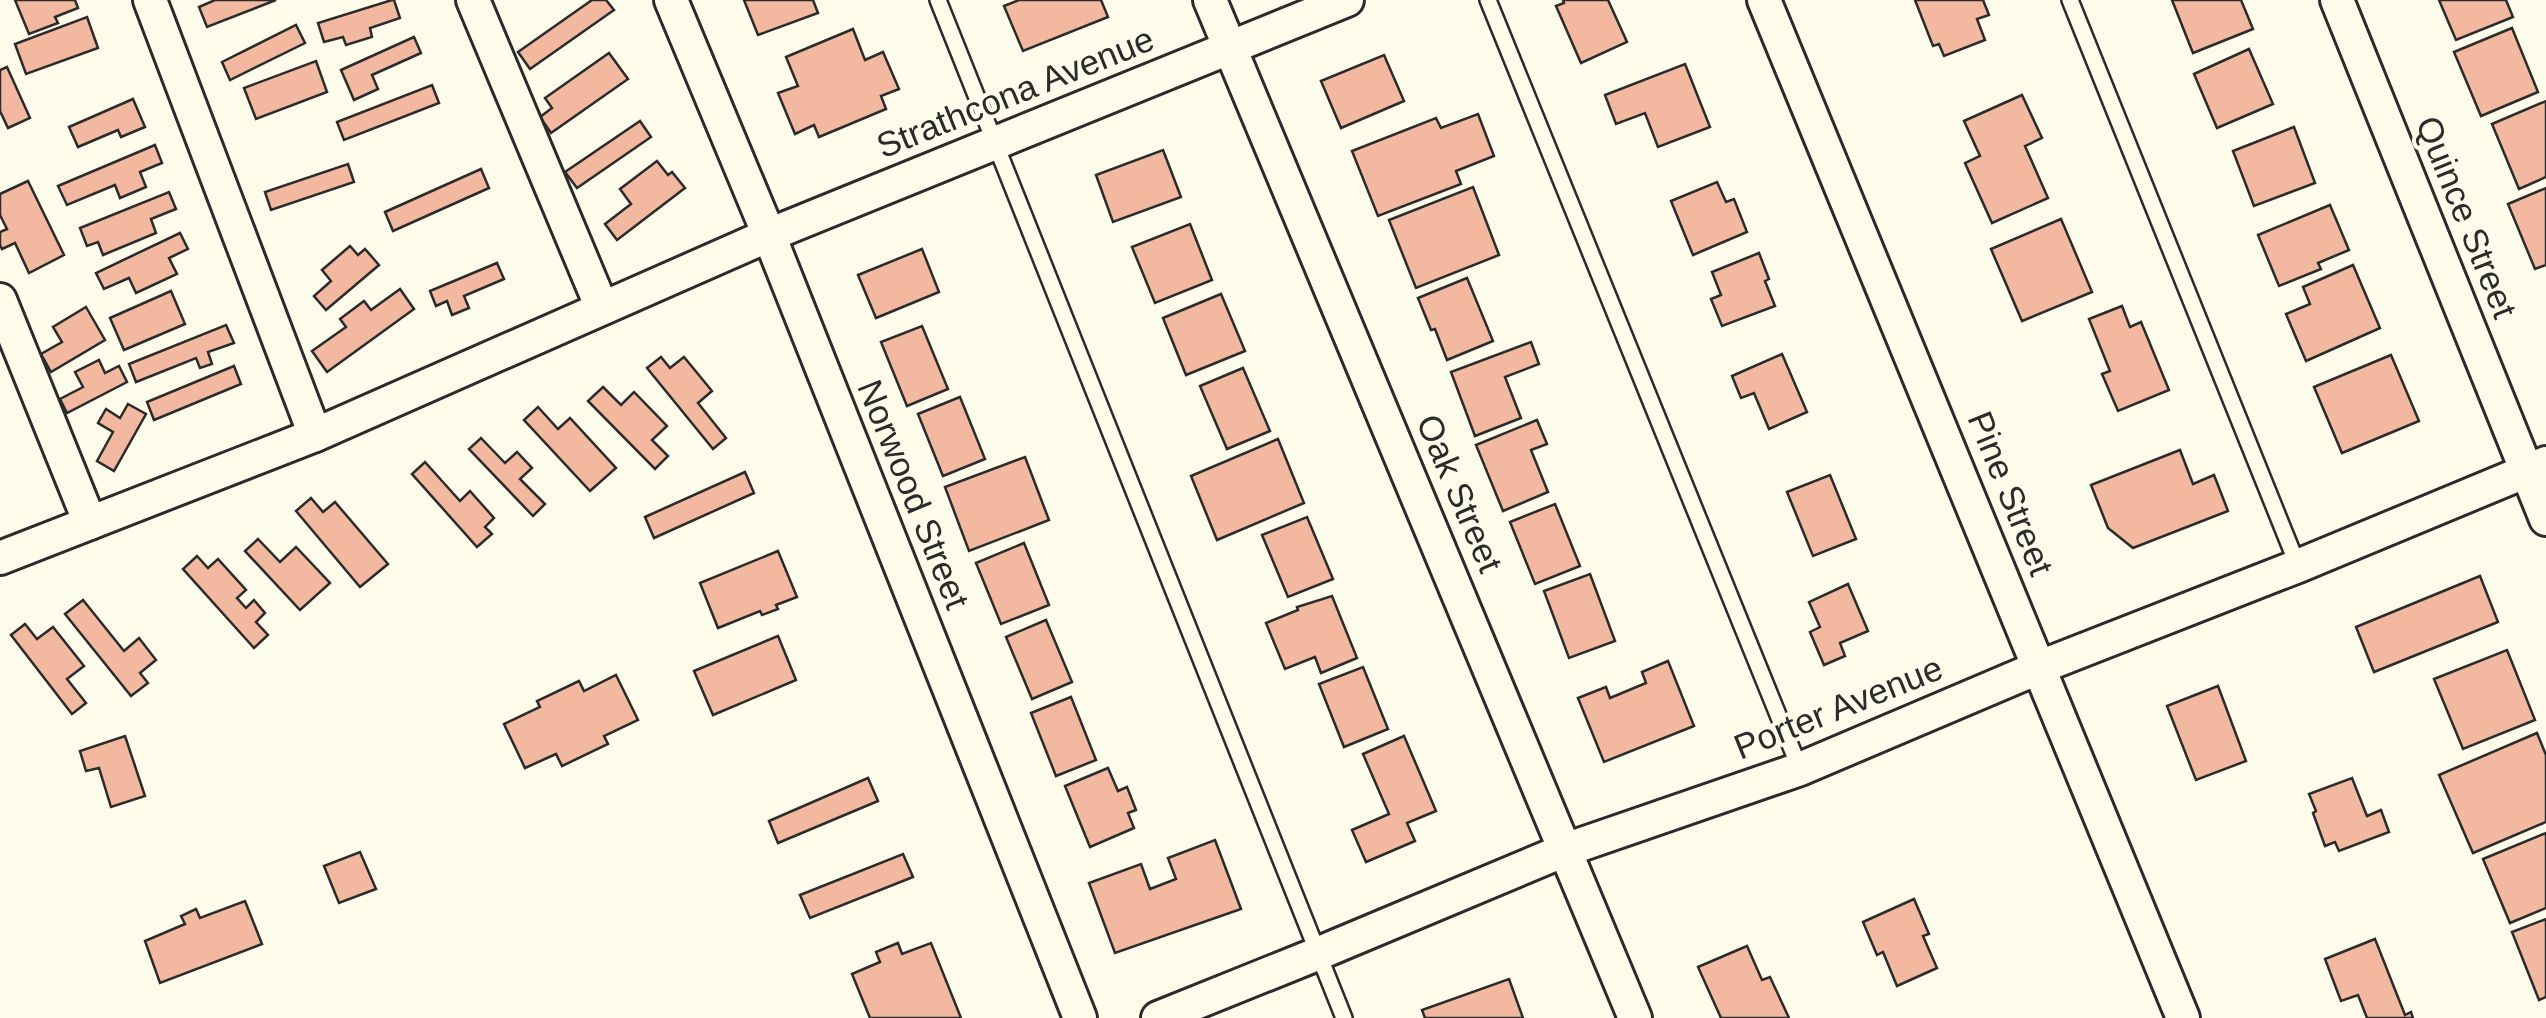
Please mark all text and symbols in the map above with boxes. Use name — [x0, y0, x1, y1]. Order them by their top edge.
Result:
street label: Strathcona Avenue — [871, 19, 1159, 165]
street label: Quince Street — [2409, 110, 2525, 324]
street label: Norwood Street — [850, 374, 978, 614]
street label: Pine Street — [1960, 405, 2062, 581]
street label: Oak Street — [1409, 408, 1511, 578]
street label: Porter Avenue — [1728, 647, 1948, 767]

